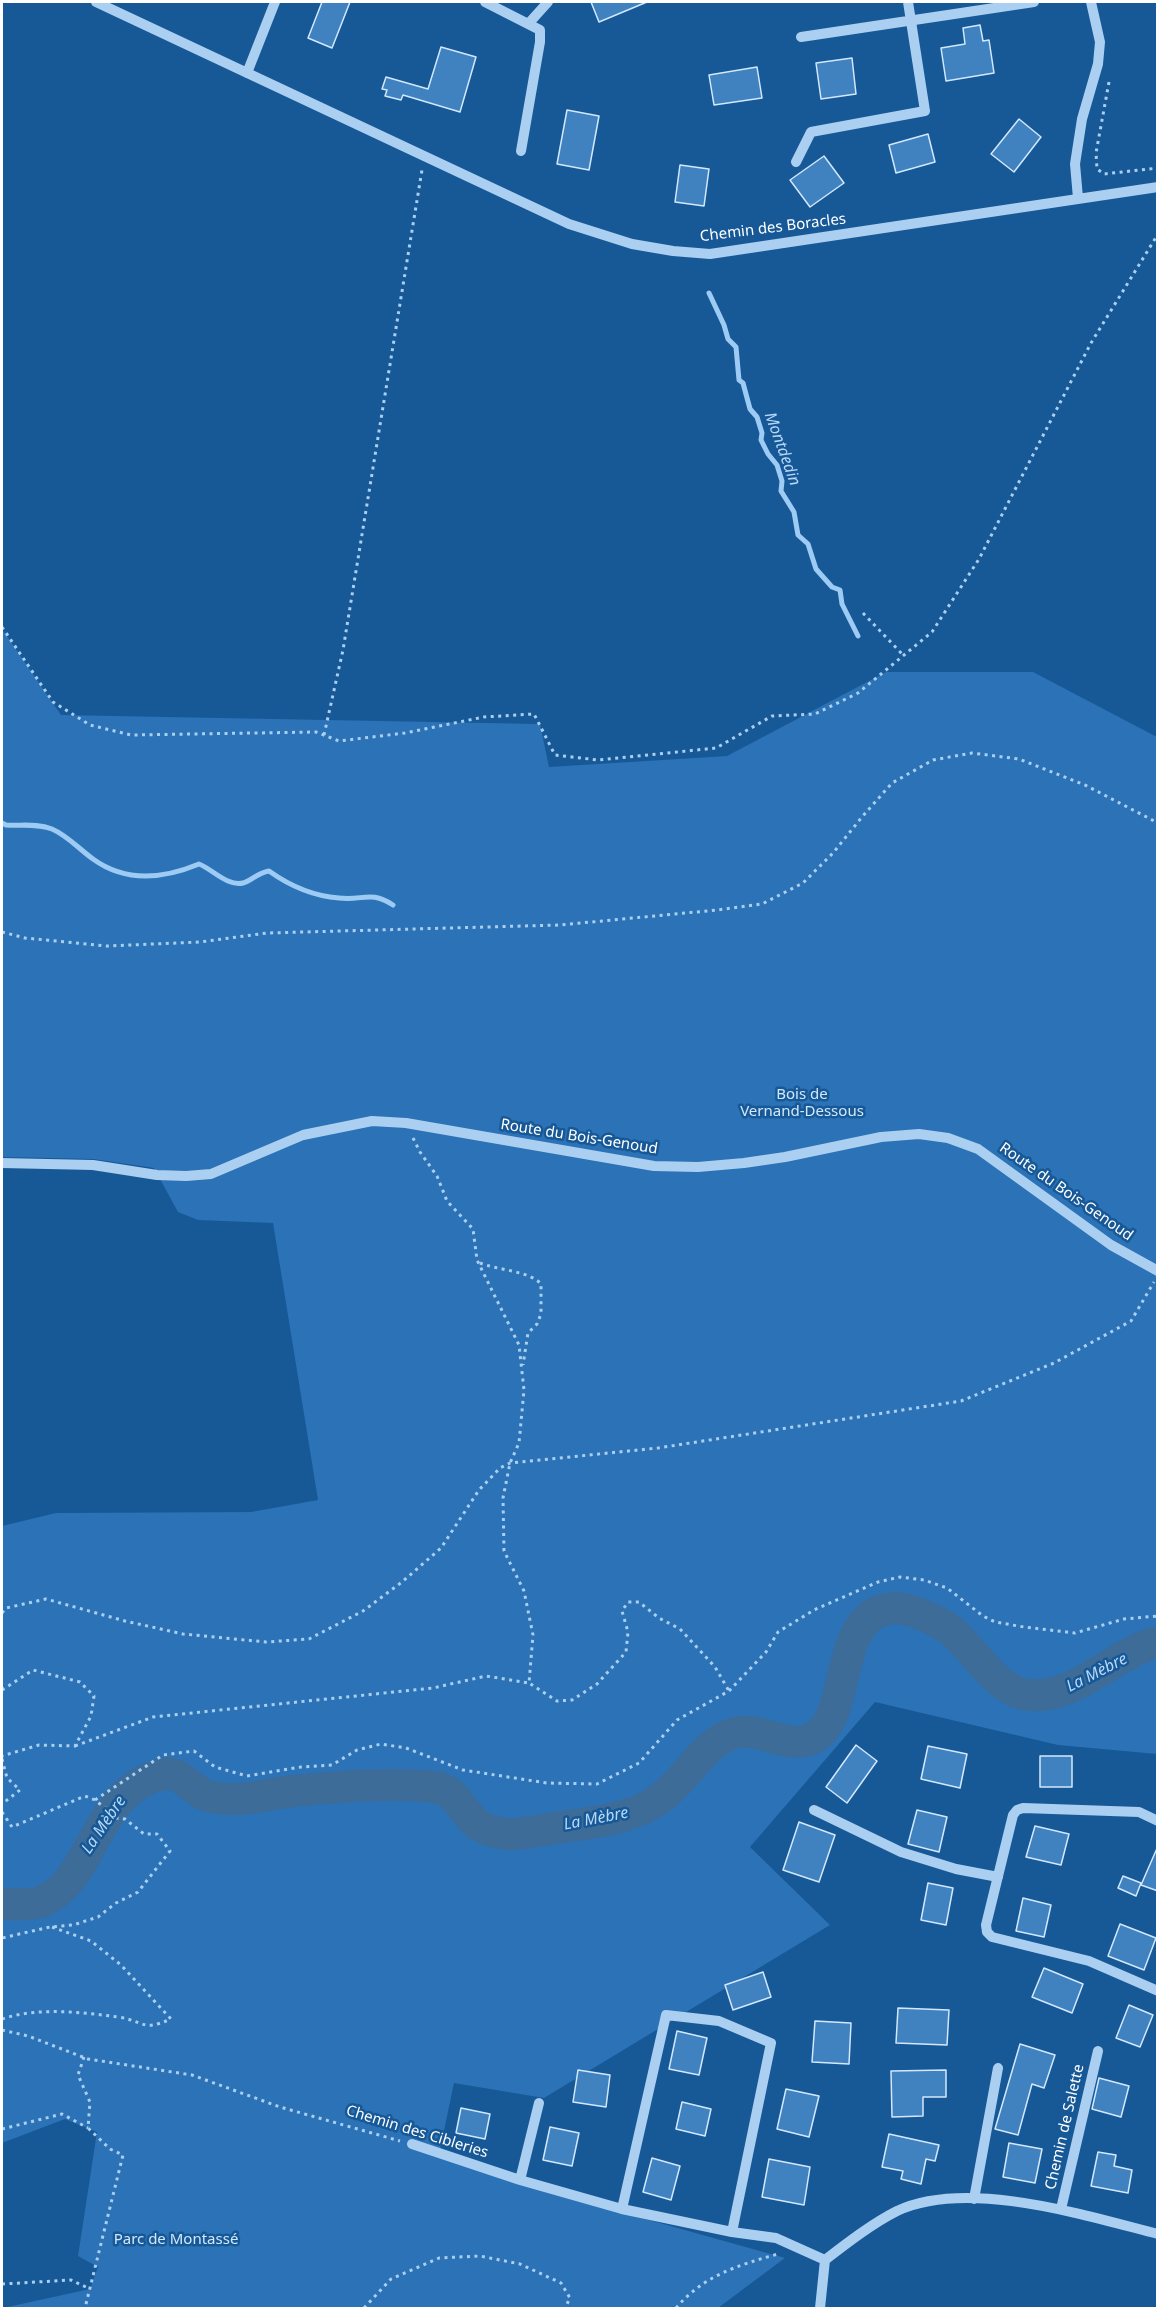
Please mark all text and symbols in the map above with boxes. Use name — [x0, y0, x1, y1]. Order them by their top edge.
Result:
street label: Chemin des Boracles — [699, 210, 847, 246]
water label: Montdedin — [760, 410, 804, 488]
park label: Bois de Vernand-Dessous — [740, 1086, 864, 1121]
street label: Route du Bois-Genoud — [499, 1116, 659, 1158]
street label: Route du Bois-Genoud — [996, 1139, 1136, 1245]
water label: La Mèbre — [1063, 1650, 1131, 1696]
water label: La Mèbre — [78, 1792, 130, 1858]
water label: La Mèbre — [562, 1803, 630, 1835]
street label: Chemin de Salette — [1042, 2063, 1088, 2191]
street label: Chemin des Cibleries — [344, 2102, 490, 2162]
park label: Parc de Montassé — [114, 2231, 238, 2249]

